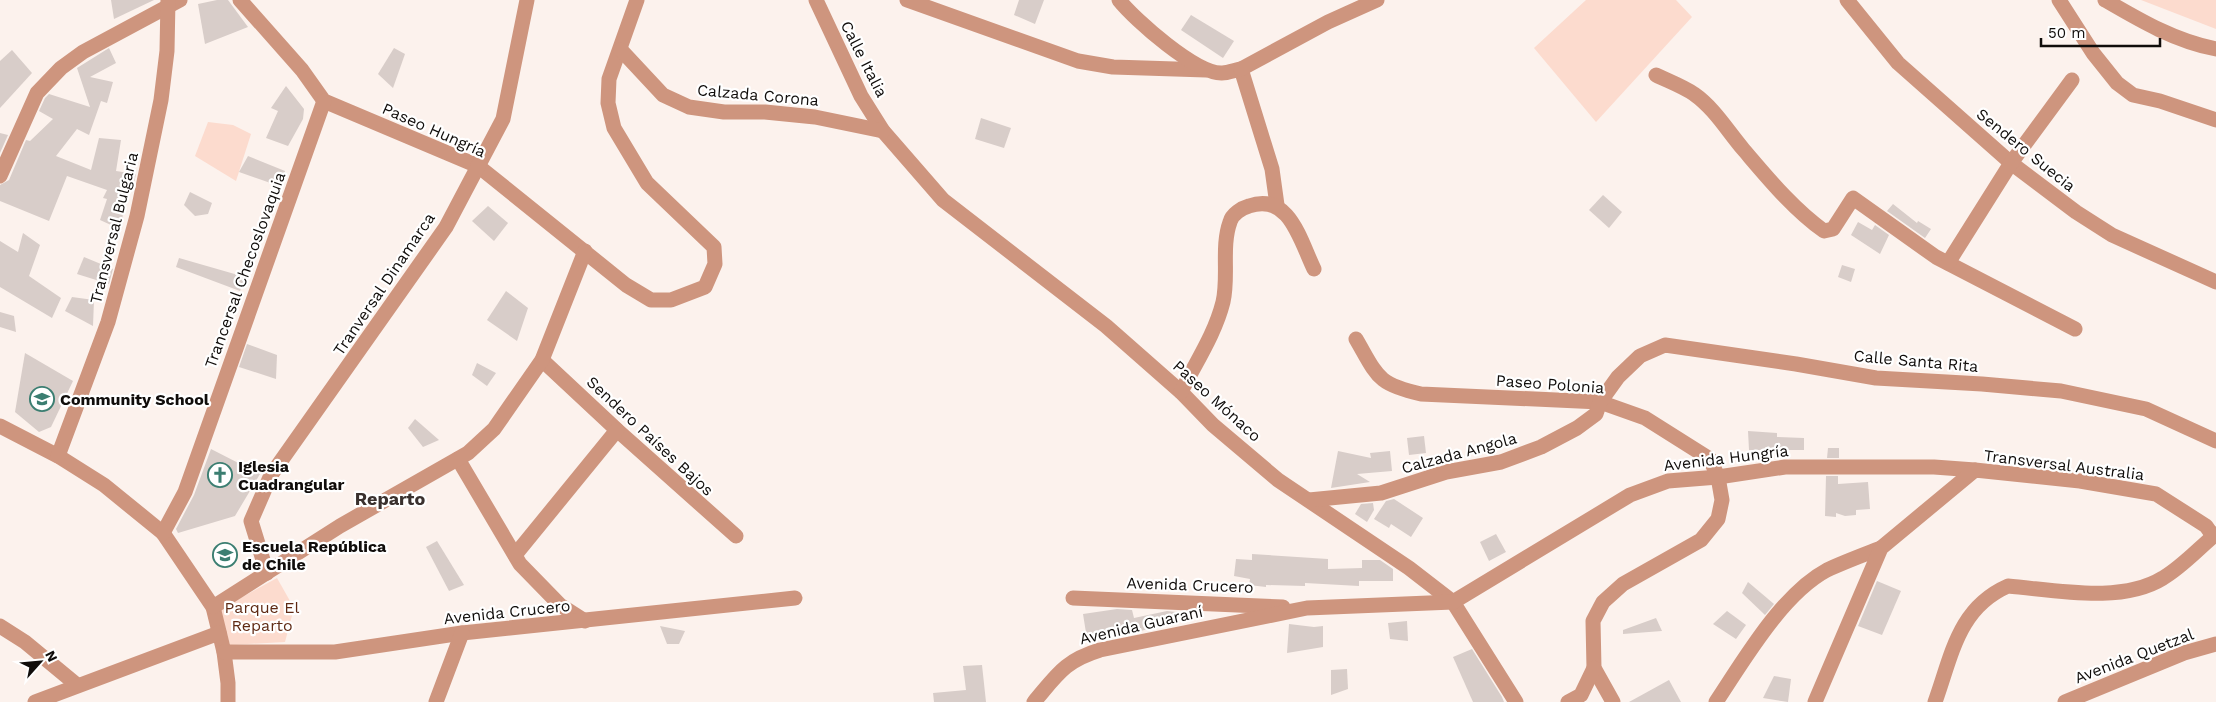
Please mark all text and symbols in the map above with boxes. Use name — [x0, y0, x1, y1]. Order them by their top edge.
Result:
scale bar — [2041, 15, 2160, 47]
street label: Calle Italia — [837, 18, 891, 100]
text: 50 m — [2048, 24, 2085, 42]
street label: Calzada Corona — [696, 80, 820, 110]
street label: Paseo Hungría — [379, 99, 489, 161]
street label: Sendero Suecia — [1973, 104, 2079, 196]
street label: Transversal Bulgaria — [86, 150, 142, 306]
street label: Trancersal Checoslovaquia — [201, 169, 289, 371]
street label: Tranversal Dinamarca — [329, 209, 439, 359]
street label: Calle Santa Rita — [1853, 346, 1979, 376]
street label: Paseo Mónaco — [1169, 356, 1265, 446]
street label: Paseo Polonia — [1495, 371, 1605, 397]
street label: Sendero Países Bajos — [583, 372, 717, 500]
school or university icon: Community School — [29, 386, 55, 412]
place label: Community School — [60, 390, 210, 409]
street label: Calzada Angola — [1399, 428, 1519, 478]
street label: Avenida Hungría — [1662, 441, 1790, 475]
street label: Transversal Australia — [1983, 446, 2145, 484]
place label: Iglesia Cuadrangular — [238, 457, 344, 494]
church icon: Iglesia Cuadrangular — [207, 462, 233, 488]
district label: Reparto — [355, 488, 425, 509]
place label: Escuela República de Chile — [242, 537, 387, 574]
school or university icon: Escuela República de Chile — [212, 542, 238, 568]
street label: Avenida Crucero — [1126, 573, 1254, 597]
street label: Avenida Crucero — [443, 596, 571, 628]
park label: Parque El Reparto — [225, 598, 299, 635]
street label: Avenida Guaraní — [1078, 602, 1204, 648]
street label: Avenida Quetzal — [2072, 625, 2196, 687]
north arrow — [15, 637, 65, 687]
text: N — [42, 648, 61, 664]

